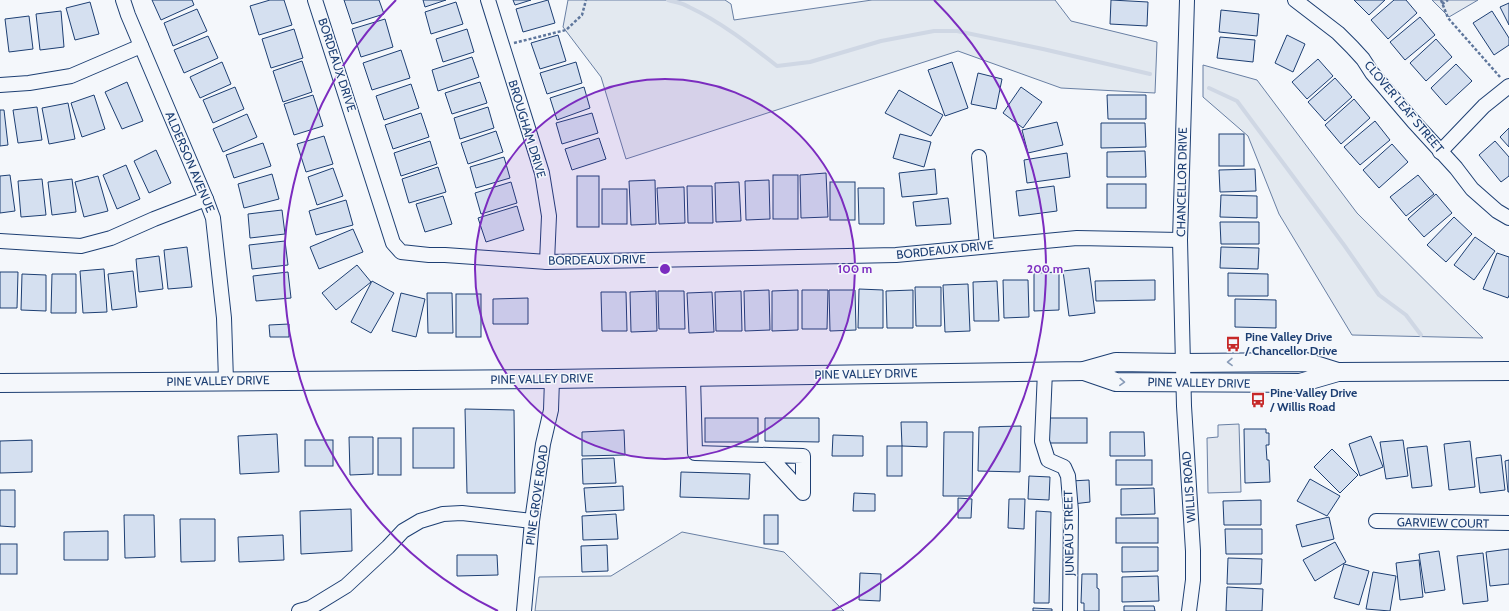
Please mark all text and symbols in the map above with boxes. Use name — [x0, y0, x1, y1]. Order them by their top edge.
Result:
street label: BORDEAUX DRIVE — [315, 16, 360, 114]
street label: CLOVER LEAF STREET — [1362, 58, 1448, 156]
street label: BROUGHAM DRIVE — [505, 78, 550, 180]
street label: ALDERSON AVENUE — [162, 109, 219, 215]
street label: CHANCELLOR DRIVE — [1173, 127, 1190, 237]
street label: BORDEAUX DRIVE — [896, 237, 995, 262]
street label: BORDEAUX DRIVE — [548, 251, 646, 268]
text: 100 m — [838, 261, 872, 276]
text: 200 m — [1027, 261, 1063, 276]
centre of rings — [658, 262, 672, 276]
place label: Pine Valley Drive / Chancellor Drive — [1244, 329, 1337, 358]
bus stop icon: Pine Valley Drive / Chancellor Drive — [1224, 335, 1242, 353]
one-way arrow — [1227, 358, 1233, 366]
street label: PINE VALLEY DRIVE — [814, 365, 918, 382]
street label: PINE VALLEY DRIVE — [490, 370, 594, 387]
street label: PINE VALLEY DRIVE — [166, 372, 270, 389]
street label: PINE VALLEY DRIVE — [1147, 374, 1251, 391]
one-way arrow — [1119, 377, 1125, 386]
place label: Pine Valley Drive / Willis Road — [1269, 385, 1357, 414]
bus stop icon: Pine Valley Drive / Willis Road — [1249, 391, 1267, 409]
street label: PINE GROVE ROAD — [522, 443, 551, 546]
street label: WILLIS ROAD — [1179, 450, 1198, 523]
street label: JUNEAU STREET — [1060, 489, 1077, 577]
street label: GARVIEW COURT — [1397, 514, 1490, 531]

